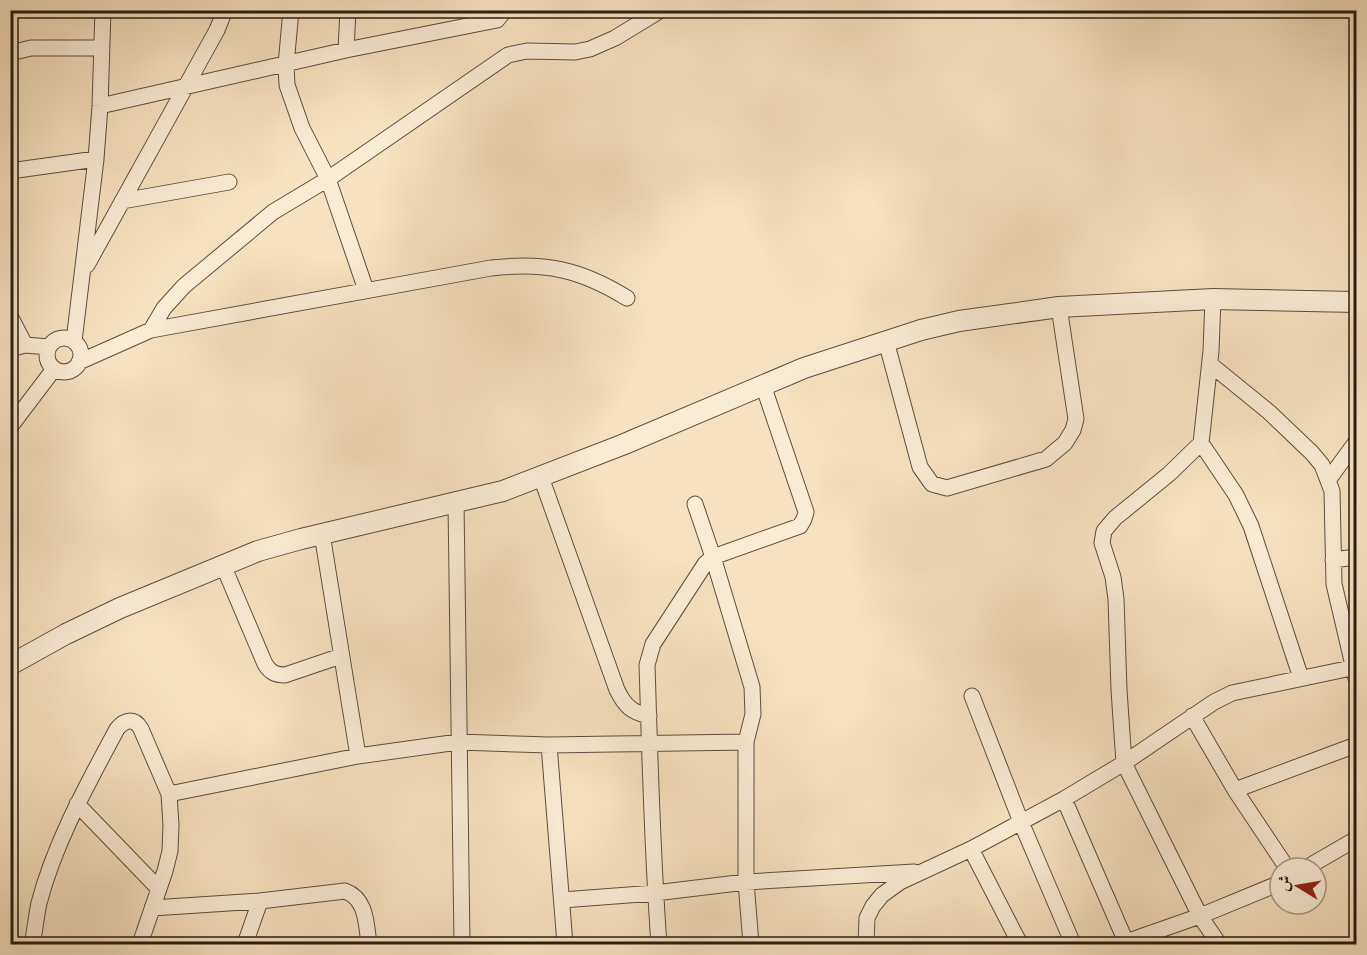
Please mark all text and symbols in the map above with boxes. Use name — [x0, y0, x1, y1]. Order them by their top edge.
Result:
north arrow — [1268, 856, 1328, 916]
text: ش — [1274, 874, 1297, 893]

